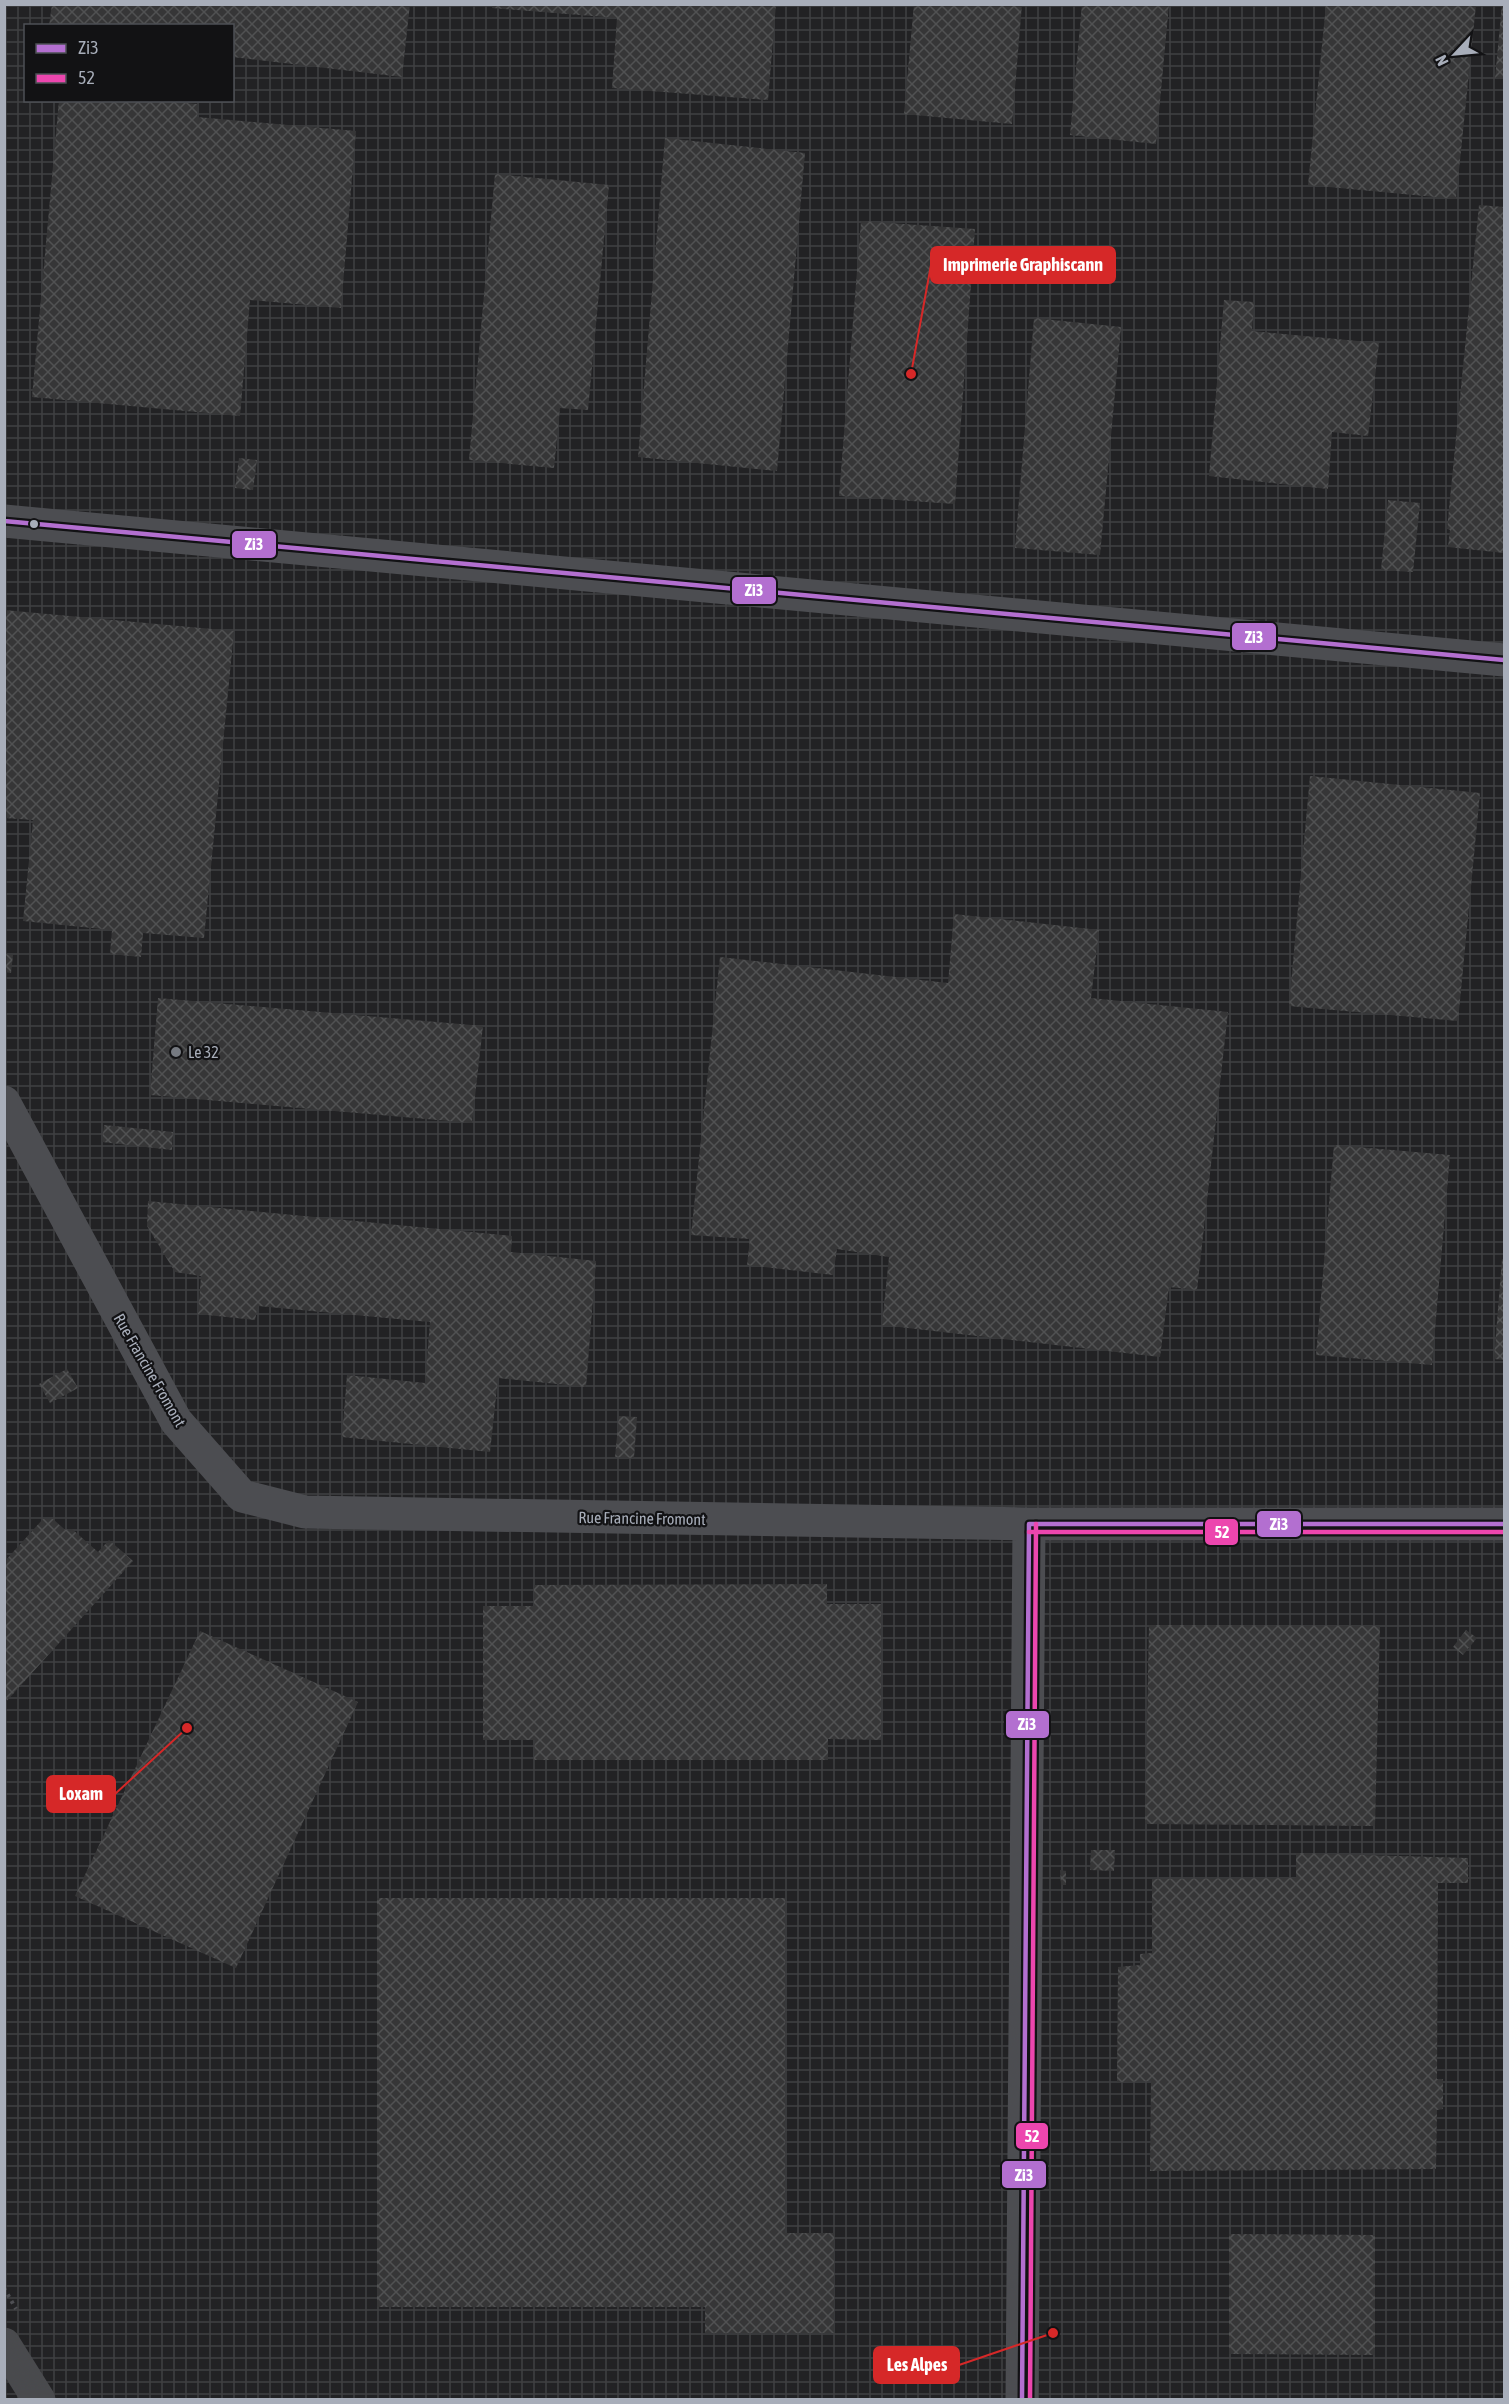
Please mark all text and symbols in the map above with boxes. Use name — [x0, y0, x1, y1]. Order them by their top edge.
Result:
legend — [24, 24, 234, 102]
north arrow — [1425, 24, 1485, 84]
text: Zi3 — [78, 37, 99, 58]
text: N — [1431, 52, 1452, 69]
text: 52 — [78, 67, 95, 88]
callout: Imprimerie Graphiscann — [931, 247, 1115, 283]
text: Imprimerie Graphiscann — [943, 254, 1103, 275]
unlabelled marker — [28, 518, 40, 530]
line badge: Zi3 — [231, 530, 277, 559]
text: Zi3 — [245, 535, 263, 553]
line badge: Zi3 — [731, 576, 777, 605]
text: Zi3 — [745, 581, 763, 599]
line badge: Zi3 — [1231, 622, 1277, 651]
text: Zi3 — [1245, 628, 1263, 646]
place label: Le 32 — [188, 1043, 219, 1061]
marker: Le 32 — [169, 1045, 183, 1059]
street label: Rue Francine Fromont — [110, 1310, 190, 1430]
street label: Rue Francine Fromont — [578, 1508, 706, 1528]
line badge: Zi3 — [1256, 1510, 1302, 1538]
text: Zi3 — [1270, 1515, 1288, 1533]
line badge: 52 — [1204, 1518, 1239, 1546]
text: 52 — [1214, 1523, 1230, 1541]
line badge: Zi3 — [1005, 1710, 1050, 1739]
text: Zi3 — [1018, 1715, 1036, 1733]
callout: Loxam — [47, 1776, 115, 1812]
text: Loxam — [59, 1783, 103, 1804]
line badge: 52 — [1015, 2122, 1049, 2150]
text: 52 — [1024, 2127, 1040, 2145]
line badge: Zi3 — [1001, 2160, 1047, 2189]
text: Zi3 — [1015, 2166, 1033, 2184]
callout: Les Alpes — [874, 2347, 959, 2383]
text: Les Alpes — [887, 2354, 948, 2375]

